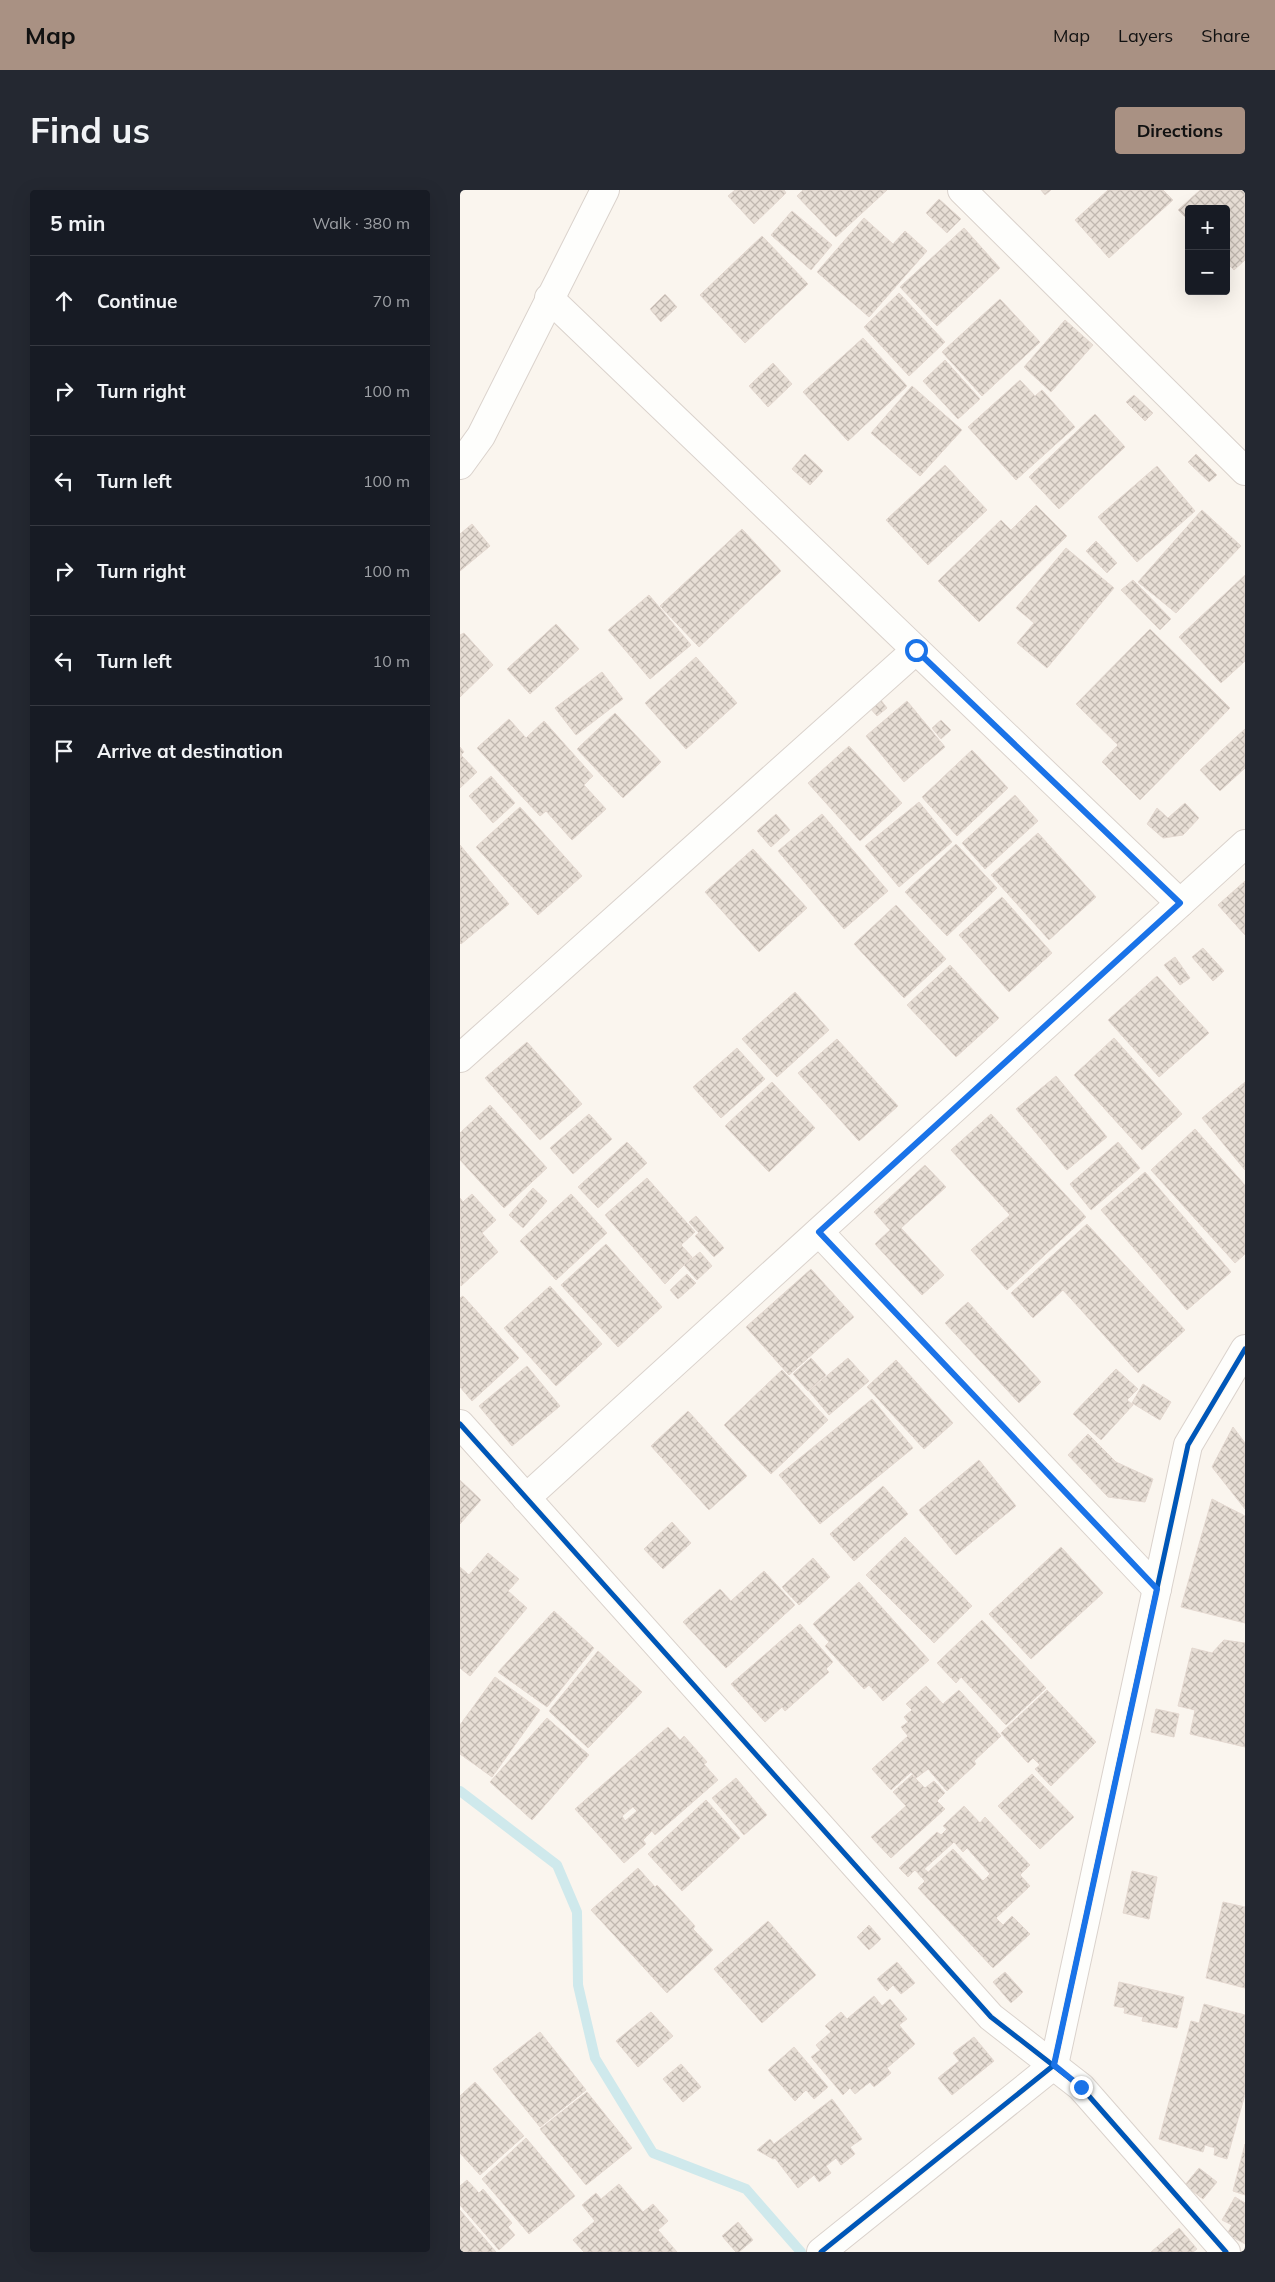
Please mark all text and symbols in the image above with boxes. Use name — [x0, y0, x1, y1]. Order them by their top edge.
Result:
text: Map — [25, 20, 76, 50]
text: Map — [1053, 24, 1090, 47]
text: Layers — [1118, 24, 1173, 47]
text: Share — [1201, 24, 1250, 47]
button: Directions — [1115, 107, 1245, 154]
text: Find us — [30, 108, 150, 152]
map controls — [1185, 205, 1230, 295]
button: + — [1185, 205, 1230, 250]
text: 5 min — [50, 210, 105, 236]
text: Walk · 380 m — [312, 213, 410, 233]
button: − — [1185, 250, 1230, 295]
icon: ahead — [50, 287, 78, 315]
text: Continue — [97, 289, 177, 313]
text: 70 m — [373, 291, 410, 311]
icon: right — [50, 377, 78, 405]
text: Turn right — [97, 379, 186, 403]
text: 100 m — [363, 381, 410, 401]
icon: left — [50, 467, 78, 495]
text: Turn left — [97, 469, 172, 493]
text: 100 m — [363, 471, 410, 491]
icon: right — [50, 557, 78, 585]
text: Turn right — [97, 559, 186, 583]
text: 100 m — [363, 561, 410, 581]
route start — [905, 639, 928, 662]
icon: left — [50, 647, 78, 675]
text: Turn left — [97, 649, 172, 673]
text: 10 m — [373, 651, 410, 671]
icon: arrive — [50, 737, 78, 765]
text: Arrive at destination — [97, 739, 283, 763]
route end — [1070, 2076, 1093, 2099]

